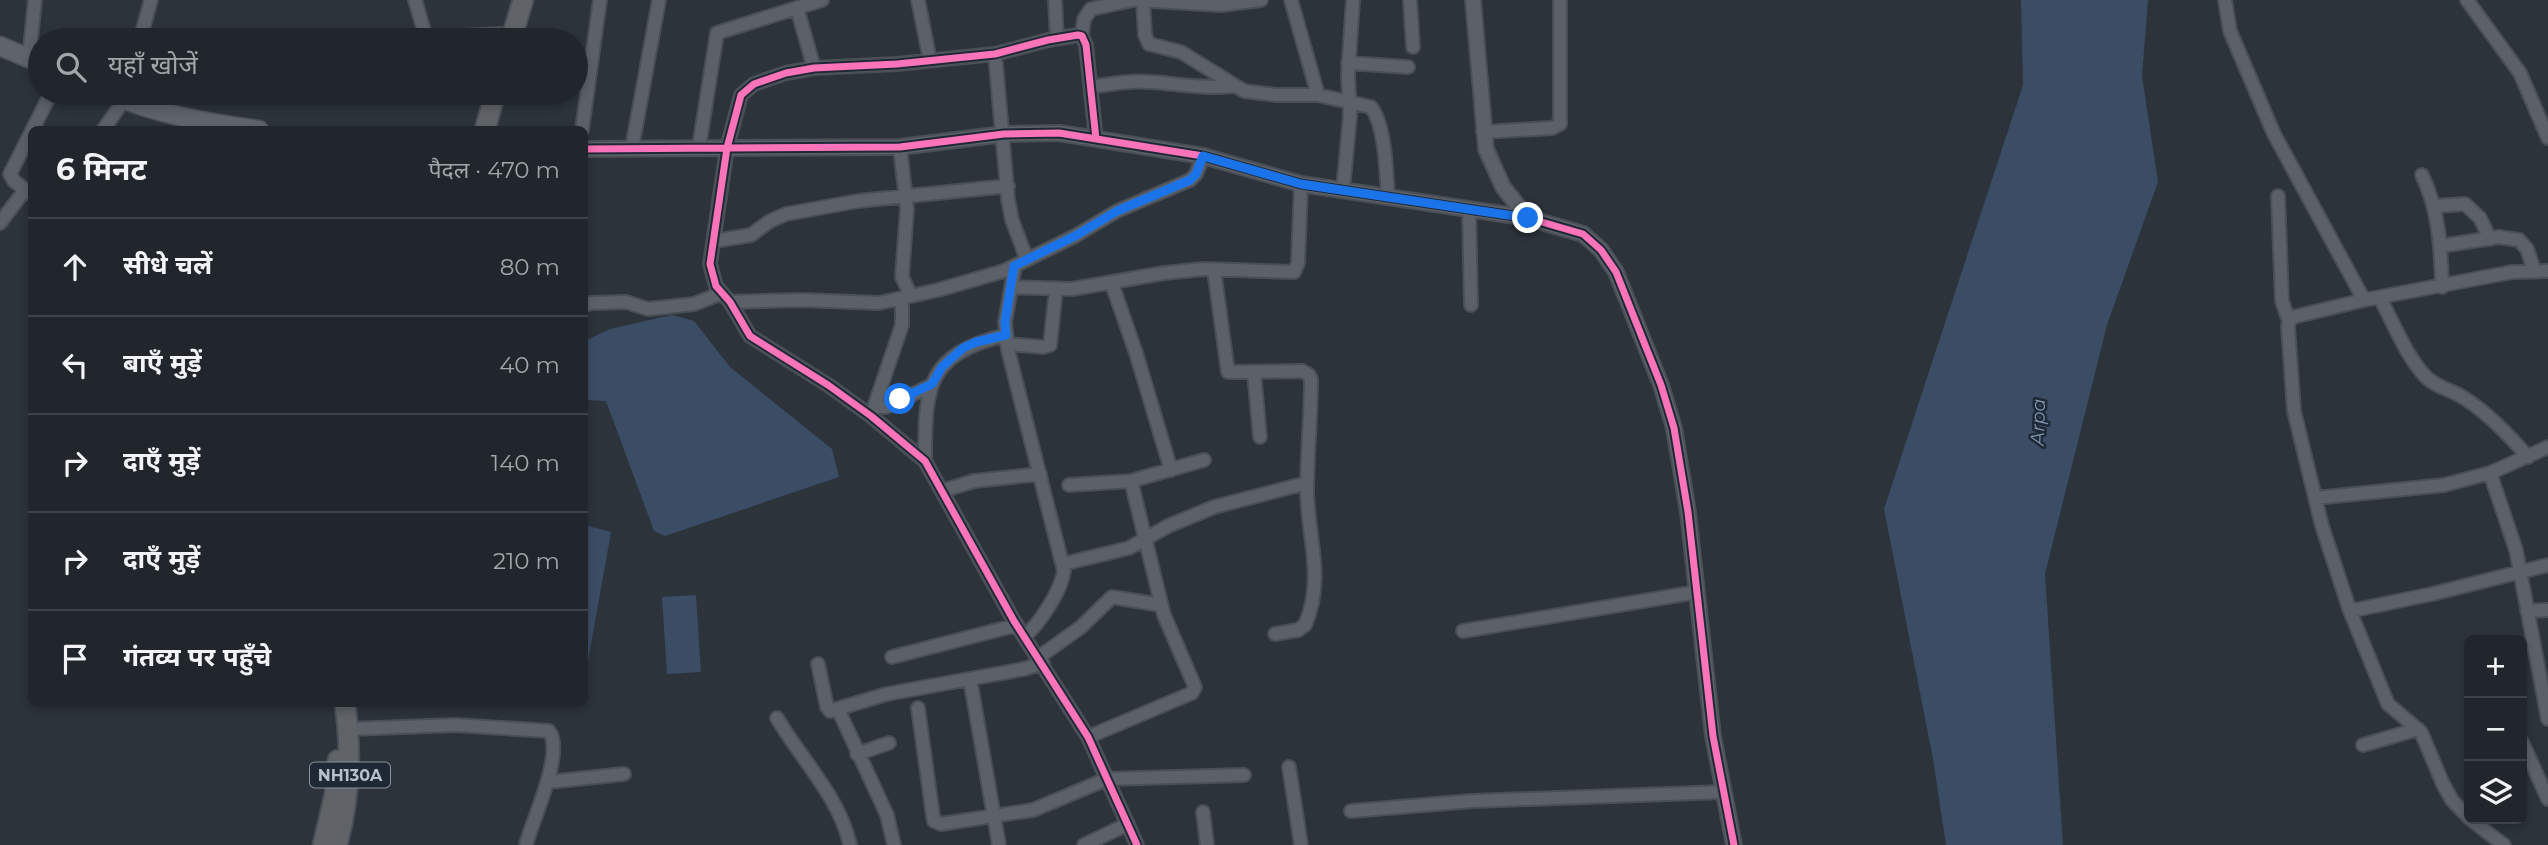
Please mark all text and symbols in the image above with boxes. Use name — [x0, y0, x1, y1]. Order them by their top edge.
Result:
search box — [28, 28, 588, 105]
icon: search — [52, 48, 90, 86]
text: यहाँ खोजें — [108, 49, 198, 81]
text: 6 मिनट — [56, 151, 147, 188]
text: पैदल · 470 m — [428, 156, 560, 184]
route end — [1512, 202, 1543, 233]
icon: ahead — [56, 248, 94, 286]
text: सीधे चलें — [123, 249, 212, 281]
text: 80 m — [500, 253, 560, 281]
icon: left — [56, 346, 94, 384]
text: बाएँ मुड़ें — [123, 347, 202, 379]
text: 40 m — [499, 351, 560, 379]
route start — [884, 383, 915, 414]
water label: Arpa — [2026, 398, 2050, 447]
icon: right — [56, 444, 94, 482]
text: दाएँ मुड़ें — [123, 445, 200, 477]
text: 140 m — [491, 449, 560, 477]
icon: right — [56, 542, 94, 580]
text: दाएँ मुड़ें — [123, 543, 200, 575]
text: 210 m — [493, 547, 560, 575]
map controls — [2464, 635, 2527, 824]
button: + — [2464, 635, 2527, 698]
icon: arrive — [56, 640, 94, 678]
text: गंतव्य पर पहुँचे — [123, 641, 271, 673]
button: − — [2464, 698, 2527, 761]
button: layers — [2464, 761, 2527, 824]
road number: NH130A — [310, 762, 390, 788]

